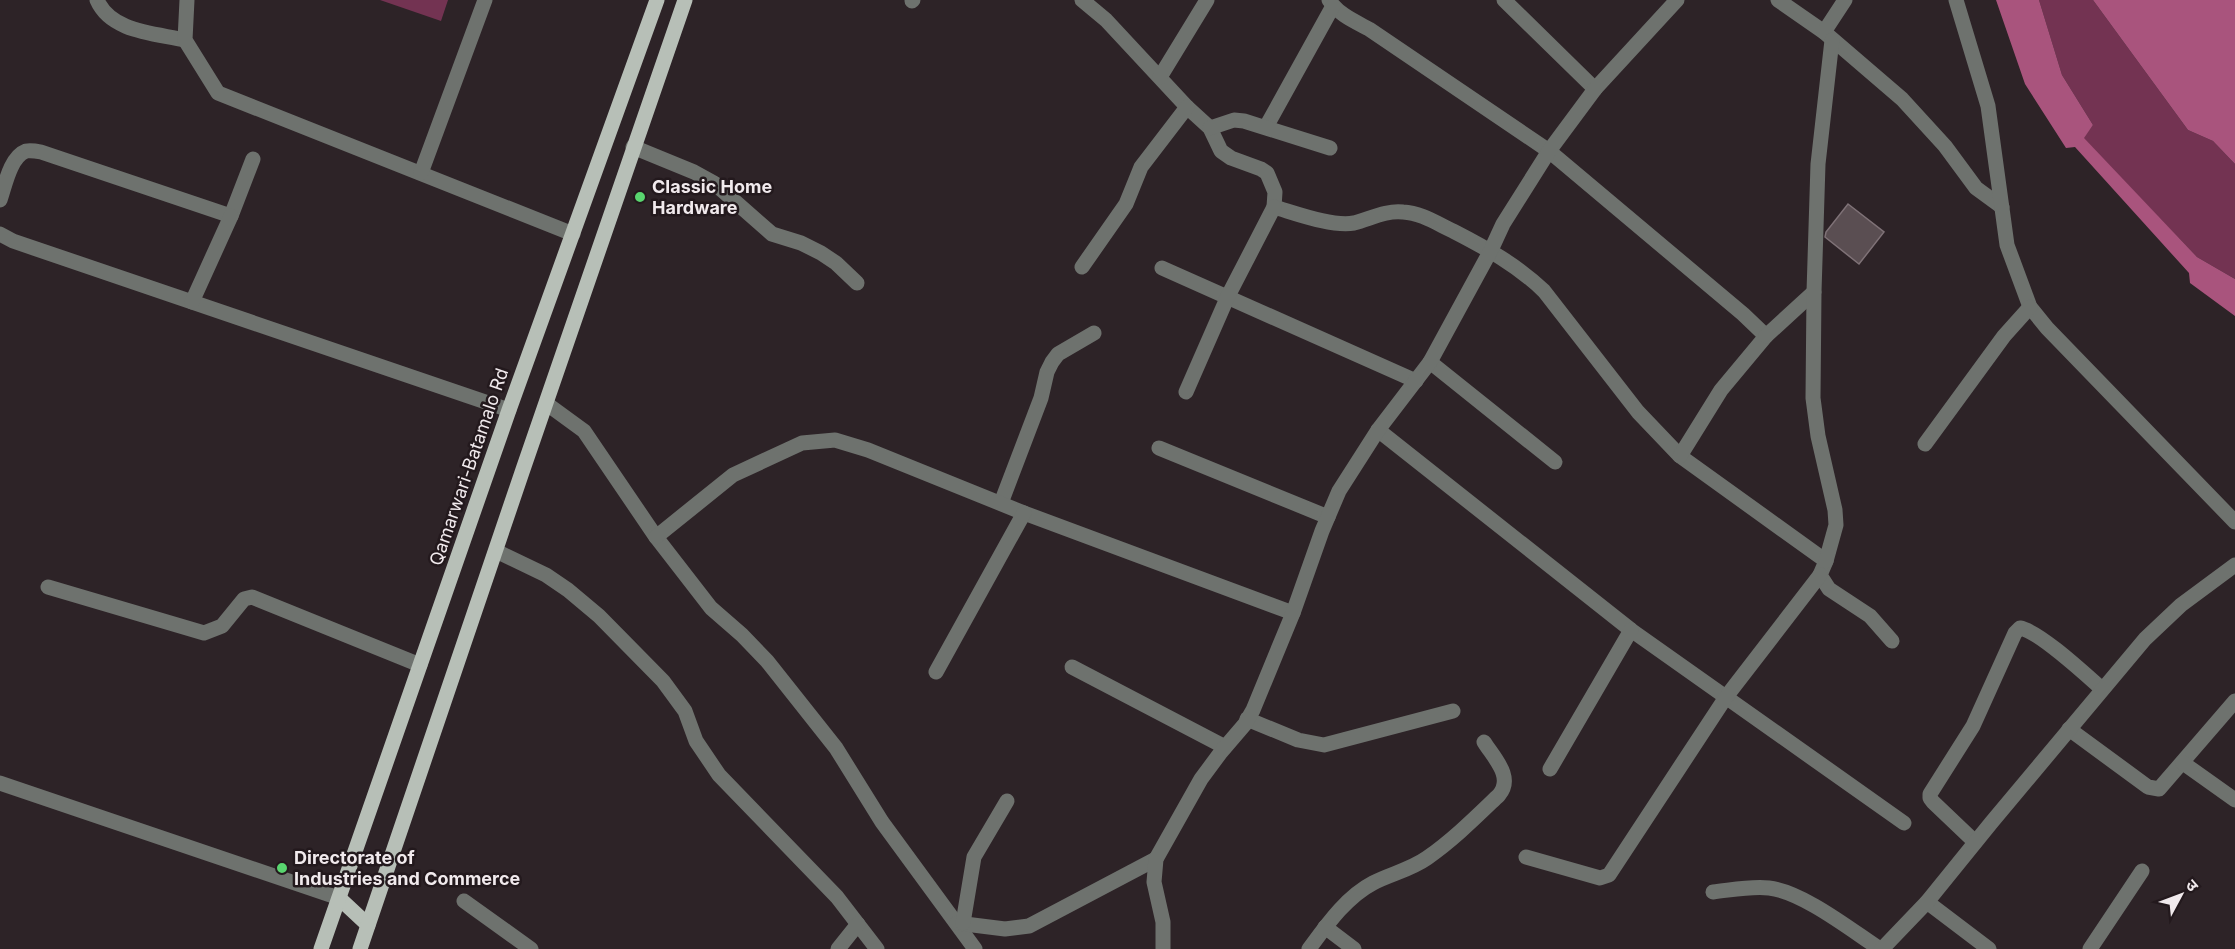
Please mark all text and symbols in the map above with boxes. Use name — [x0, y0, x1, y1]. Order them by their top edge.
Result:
place label: Classic Home Hardware — [652, 176, 772, 218]
marker: Classic Home Hardware — [633, 190, 647, 204]
street label: Qamarwari-Batamalo Rd — [425, 365, 512, 568]
place label: Directorate of Industries and Commerce — [294, 847, 521, 889]
marker: Directorate of Industries and Commerce — [275, 861, 289, 875]
north arrow — [2151, 865, 2211, 925]
text: उ — [2182, 875, 2203, 896]

